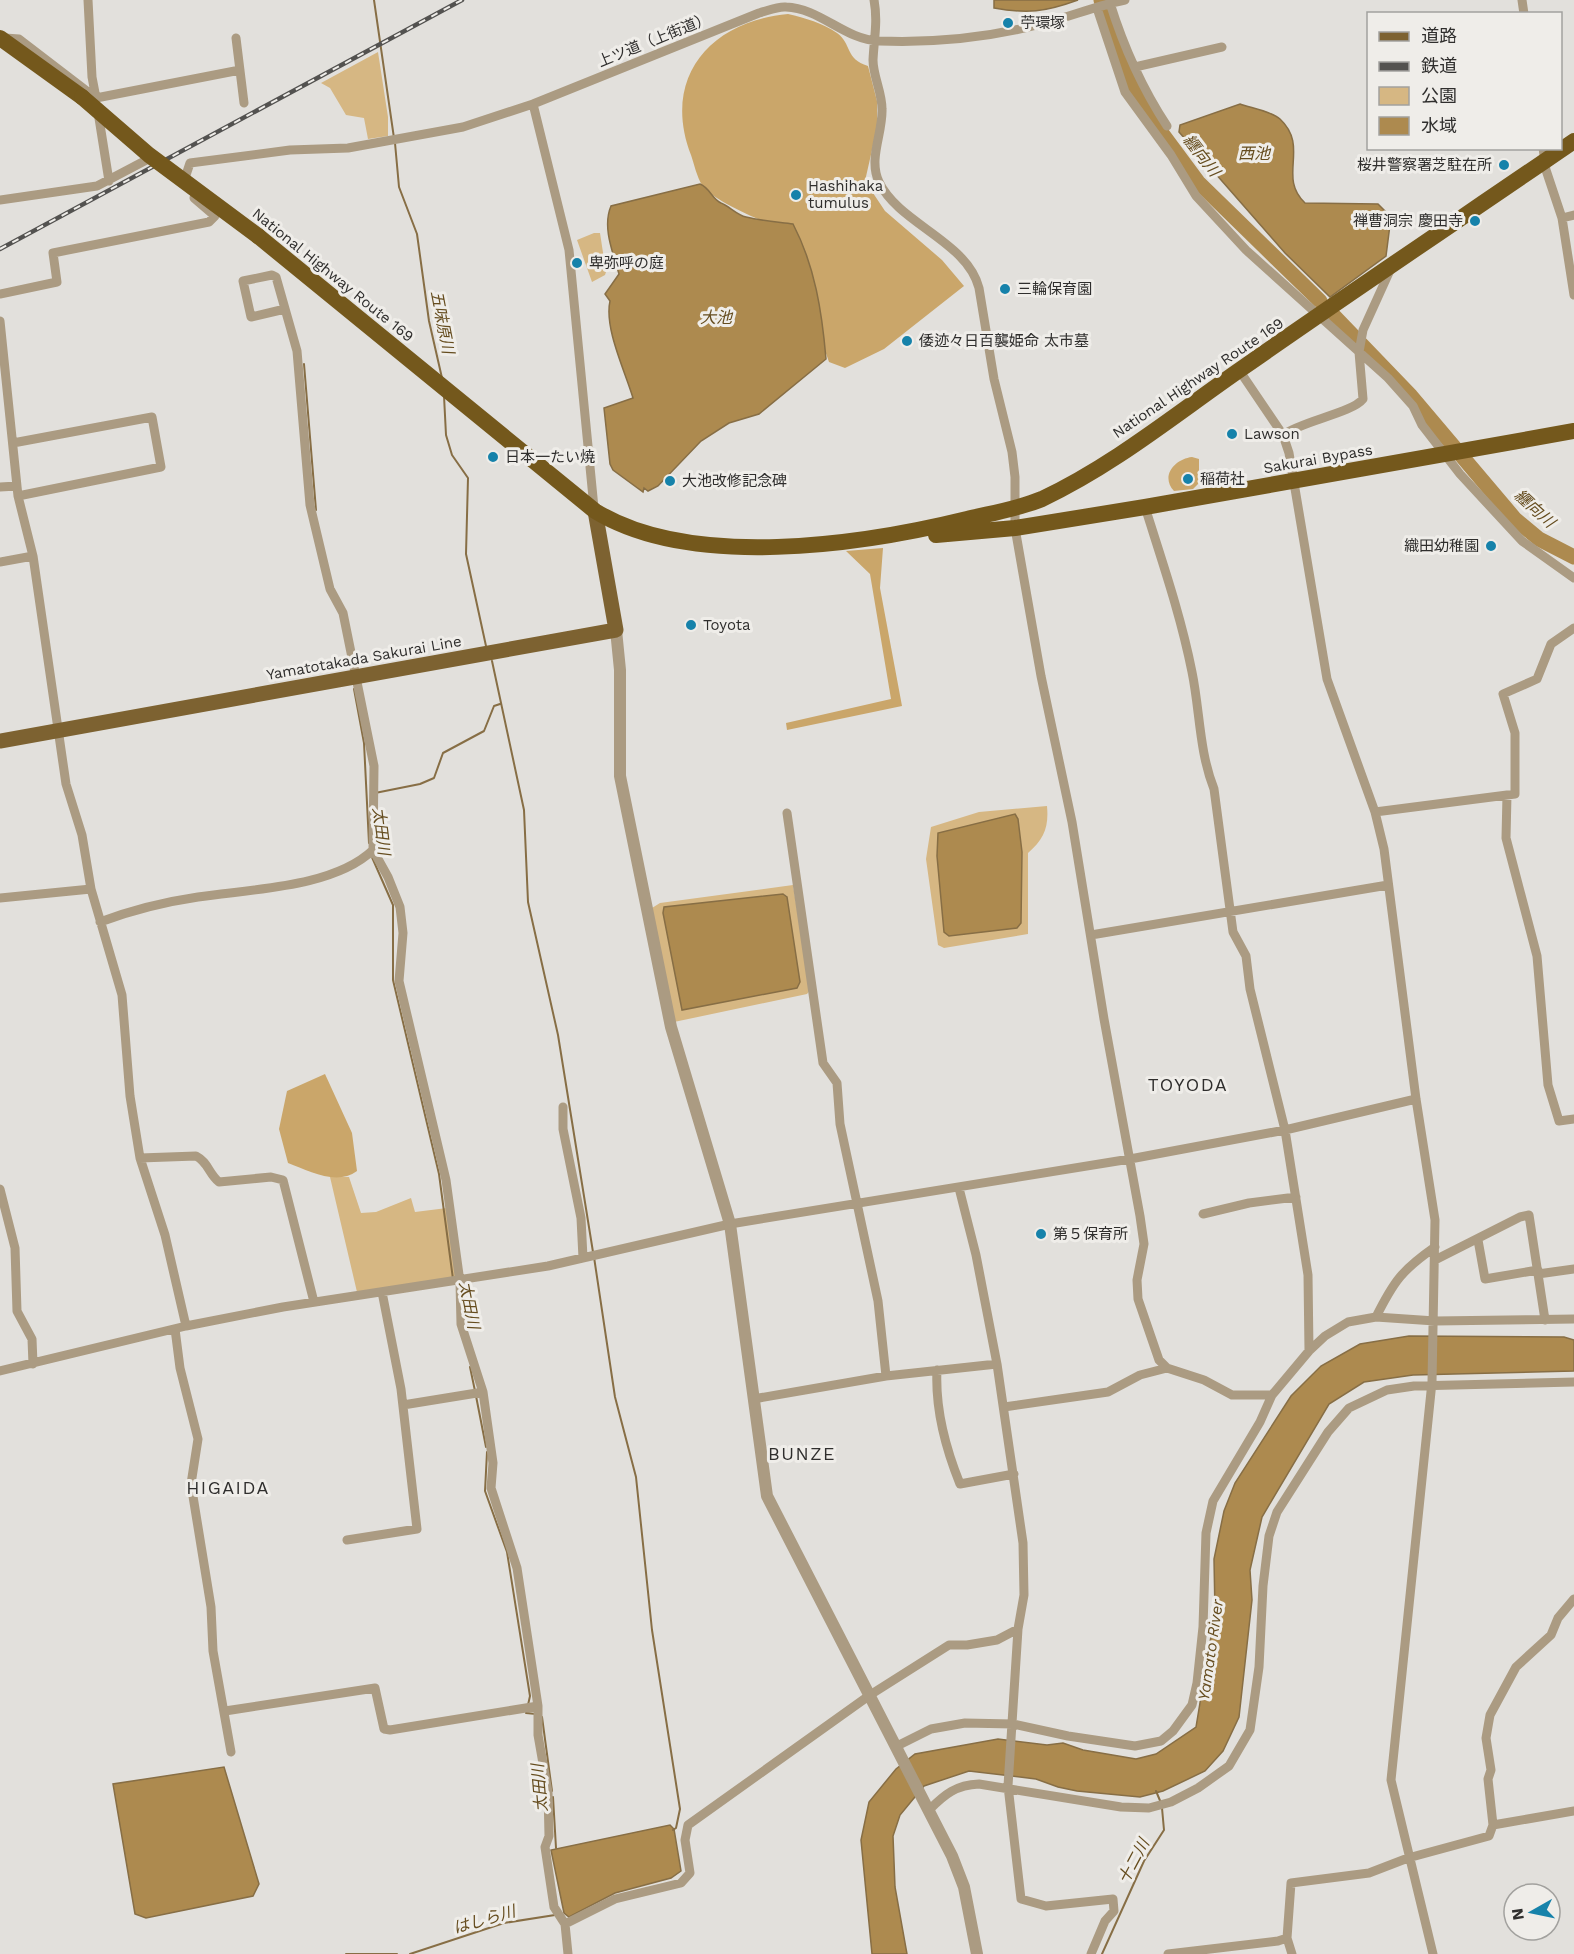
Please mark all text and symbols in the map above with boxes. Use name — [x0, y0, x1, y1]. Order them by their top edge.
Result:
street label: 上ツ道（上街道） — [595, 9, 713, 71]
legend — [1367, 12, 1562, 150]
place label: 苧環塚 — [1020, 14, 1065, 32]
marker: 苧環塚 — [1001, 16, 1015, 30]
text: 道路 — [1421, 25, 1457, 46]
text: 鉄道 — [1421, 55, 1457, 76]
text: 公園 — [1421, 85, 1457, 106]
text: 水域 — [1421, 115, 1457, 136]
water label: 纒向川 — [1179, 131, 1225, 182]
water label: 西池 — [1238, 144, 1272, 163]
place label: 桜井警察署芝駐在所 — [1357, 156, 1492, 174]
marker: 桜井警察署芝駐在所 — [1497, 158, 1511, 172]
place label: Hashihaka tumulus — [808, 177, 884, 212]
marker: Hashihaka tumulus — [789, 188, 803, 202]
street label: National Highway Route 169 — [249, 204, 417, 346]
place label: 禅曹洞宗 慶田寺 — [1353, 212, 1463, 230]
marker: 禅曹洞宗 慶田寺 — [1468, 214, 1482, 228]
place label: 卑弥呼の庭 — [589, 254, 664, 272]
marker: 卑弥呼の庭 — [570, 256, 584, 270]
place label: 三輪保育園 — [1017, 280, 1092, 298]
marker: 三輪保育園 — [998, 282, 1012, 296]
water label: 五味原川 — [427, 289, 458, 357]
water label: 大池 — [700, 308, 734, 327]
street label: National Highway Route 169 — [1109, 314, 1287, 442]
place label: 倭迹々日百襲姫命 太市墓 — [919, 332, 1089, 350]
marker: 倭迹々日百襲姫命 太市墓 — [900, 334, 914, 348]
place label: Lawson — [1244, 425, 1300, 443]
marker: Lawson — [1225, 427, 1239, 441]
street label: Sakurai Bypass — [1262, 441, 1374, 477]
place label: 日本一たい焼 — [505, 448, 595, 466]
marker: 日本一たい焼 — [486, 450, 500, 464]
place label: 稲荷社 — [1200, 470, 1245, 488]
place label: 大池改修記念碑 — [682, 472, 787, 490]
marker: 稲荷社 — [1181, 472, 1195, 486]
marker: 大池改修記念碑 — [663, 474, 677, 488]
water label: 纒向川 — [1510, 485, 1560, 533]
place label: 織田幼稚園 — [1404, 537, 1479, 555]
marker: 織田幼稚園 — [1484, 539, 1498, 553]
place label: Toyota — [703, 616, 751, 634]
marker: Toyota — [684, 618, 698, 632]
street label: Yamatotakada Sakurai Line — [265, 632, 463, 684]
water label: 太田川 — [369, 806, 394, 858]
district label: TOYODA — [1148, 1074, 1228, 1095]
place label: 第５保育所 — [1053, 1225, 1128, 1243]
marker: 第５保育所 — [1034, 1227, 1048, 1241]
water label: 太田川 — [456, 1280, 484, 1332]
district label: BUNZE — [768, 1443, 836, 1464]
district label: HIGAIDA — [186, 1477, 270, 1498]
water label: Yamato River — [1194, 1598, 1227, 1702]
water label: 太田川 — [528, 1761, 551, 1813]
water label: 十二川 — [1114, 1834, 1154, 1887]
north arrow — [1502, 1882, 1562, 1942]
water label: はしら川 — [451, 1901, 519, 1937]
text: N — [1507, 1907, 1528, 1922]

